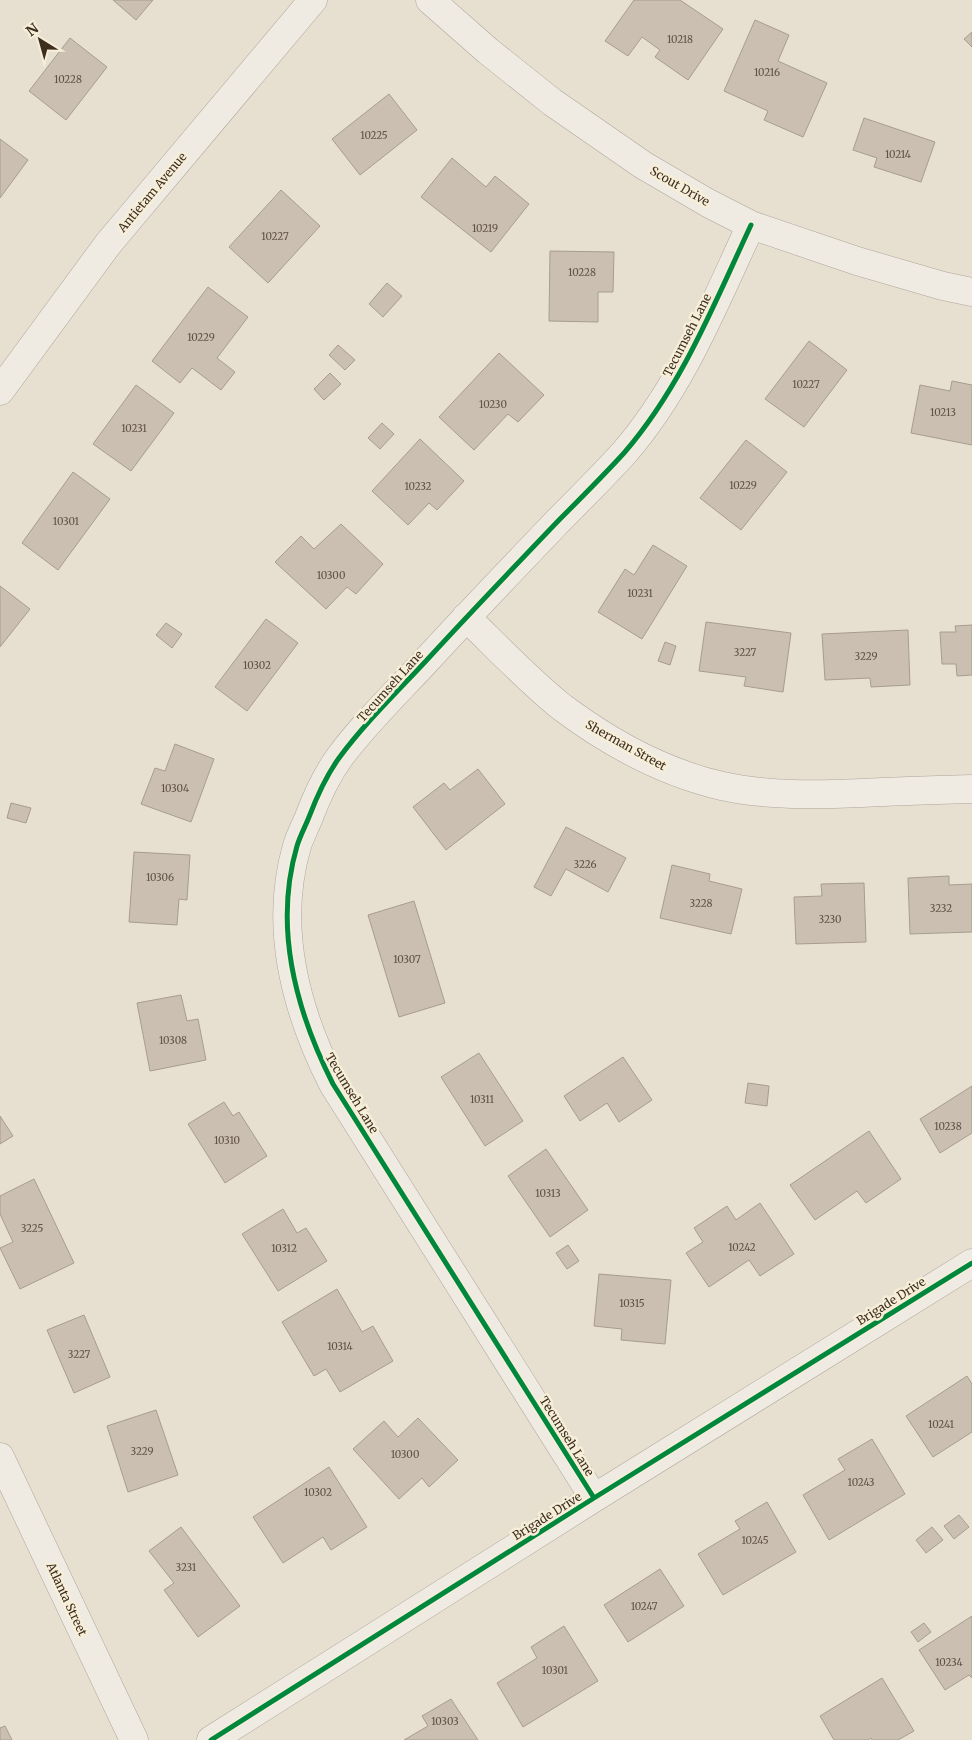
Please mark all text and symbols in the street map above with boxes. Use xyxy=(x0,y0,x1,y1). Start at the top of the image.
north arrow xyxy=(15,15,65,65)
text: N xyxy=(22,19,42,40)
house number: 10218 xyxy=(667,33,693,46)
house number: 10216 xyxy=(754,66,780,79)
house number: 10228 xyxy=(54,73,82,86)
house number: 10225 xyxy=(360,129,388,142)
house number: 10214 xyxy=(885,148,911,161)
street label: Antietam Avenue xyxy=(114,149,190,236)
street label: Scout Drive xyxy=(648,163,712,209)
house number: 10219 xyxy=(472,222,498,235)
house number: 10227 xyxy=(261,230,289,243)
house number: 10228 xyxy=(568,266,596,279)
street label: Tecumseh Lane xyxy=(660,291,714,379)
house number: 10229 xyxy=(187,331,215,344)
house number: 10227 xyxy=(792,378,820,391)
house number: 10230 xyxy=(479,398,507,411)
house number: 10213 xyxy=(930,406,956,419)
house number: 10231 xyxy=(121,422,147,435)
house number: 10229 xyxy=(729,479,757,492)
house number: 10232 xyxy=(404,480,432,493)
house number: 10301 xyxy=(53,515,80,528)
house number: 10300 xyxy=(317,569,345,582)
house number: 10231 xyxy=(627,587,653,600)
house number: 3227 xyxy=(734,646,757,659)
street label: Tecumseh Lane xyxy=(354,647,426,725)
house number: 3229 xyxy=(855,650,877,663)
house number: 10302 xyxy=(243,659,271,672)
street label: Sherman Street xyxy=(583,717,669,774)
house number: 10304 xyxy=(161,782,189,795)
house number: 3226 xyxy=(574,858,596,871)
house number: 10306 xyxy=(146,871,174,884)
house number: 3228 xyxy=(690,897,713,910)
house number: 3232 xyxy=(930,902,952,915)
house number: 3230 xyxy=(818,913,842,926)
house number: 10307 xyxy=(393,953,421,966)
house number: 10308 xyxy=(159,1034,187,1047)
street label: Tecumseh Lane xyxy=(322,1050,382,1136)
house number: 10311 xyxy=(470,1093,495,1106)
house number: 10238 xyxy=(934,1120,962,1133)
house number: 10310 xyxy=(214,1134,240,1147)
house number: 10313 xyxy=(535,1187,561,1200)
house number: 3225 xyxy=(21,1222,43,1235)
house number: 10242 xyxy=(728,1241,756,1254)
house number: 10312 xyxy=(271,1242,297,1255)
street label: Brigade Drive xyxy=(854,1274,928,1328)
house number: 10315 xyxy=(619,1297,645,1310)
house number: 10314 xyxy=(327,1340,353,1353)
house number: 3227 xyxy=(68,1348,91,1361)
street label: Tecumseh Lane xyxy=(536,1393,598,1479)
house number: 10241 xyxy=(928,1418,954,1431)
house number: 3229 xyxy=(131,1445,153,1458)
house number: 10300 xyxy=(391,1448,419,1461)
house number: 10243 xyxy=(848,1476,875,1489)
house number: 10302 xyxy=(304,1486,332,1499)
street label: Brigade Drive xyxy=(510,1489,584,1543)
house number: 10245 xyxy=(741,1534,769,1547)
street label: Atlanta Street xyxy=(43,1559,91,1638)
house number: 3231 xyxy=(176,1561,197,1574)
house number: 10247 xyxy=(631,1600,658,1613)
house number: 10234 xyxy=(935,1656,963,1669)
house number: 10301 xyxy=(542,1664,569,1677)
house number: 10303 xyxy=(431,1715,459,1728)

